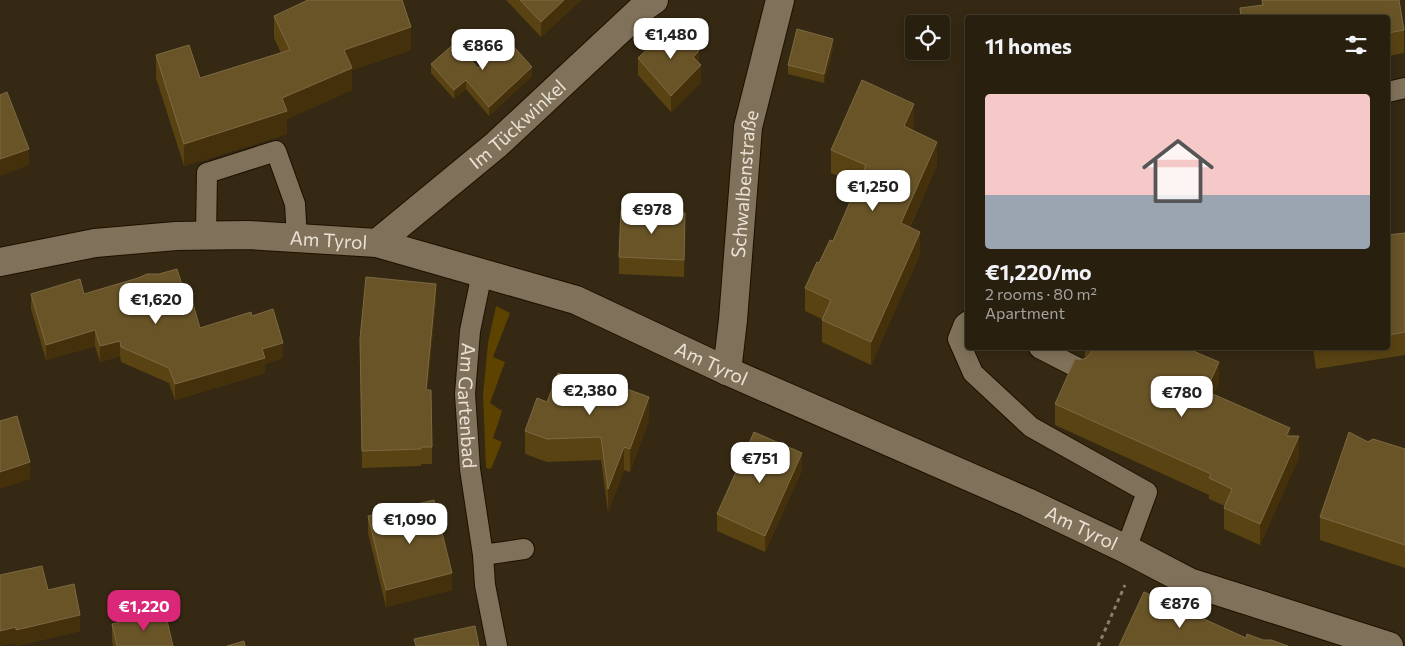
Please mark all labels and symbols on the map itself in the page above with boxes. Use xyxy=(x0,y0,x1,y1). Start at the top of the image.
pin: €1,480 xyxy=(630,18,712,60)
pin: €866 xyxy=(453,28,513,71)
street label: Im Tückwinkel xyxy=(464,74,570,173)
street label: Schwalbenstraße xyxy=(726,107,763,259)
pin: €1,250 xyxy=(832,170,914,212)
pin: €978 xyxy=(622,192,682,235)
street label: Am Tyrol xyxy=(289,226,368,253)
pin: €1,620 xyxy=(115,282,197,325)
street label: Am Tyrol xyxy=(672,336,752,390)
street label: Am Gartenbad xyxy=(454,342,482,469)
pin: €2,380 xyxy=(549,374,631,416)
pin: €780 xyxy=(1152,376,1212,418)
pin: €751 xyxy=(730,442,790,484)
street label: Am Tyrol xyxy=(1042,500,1122,554)
pin: €1,090 xyxy=(369,502,451,545)
pin: €876 xyxy=(1150,586,1210,629)
pin: €1,220 xyxy=(103,590,185,632)

